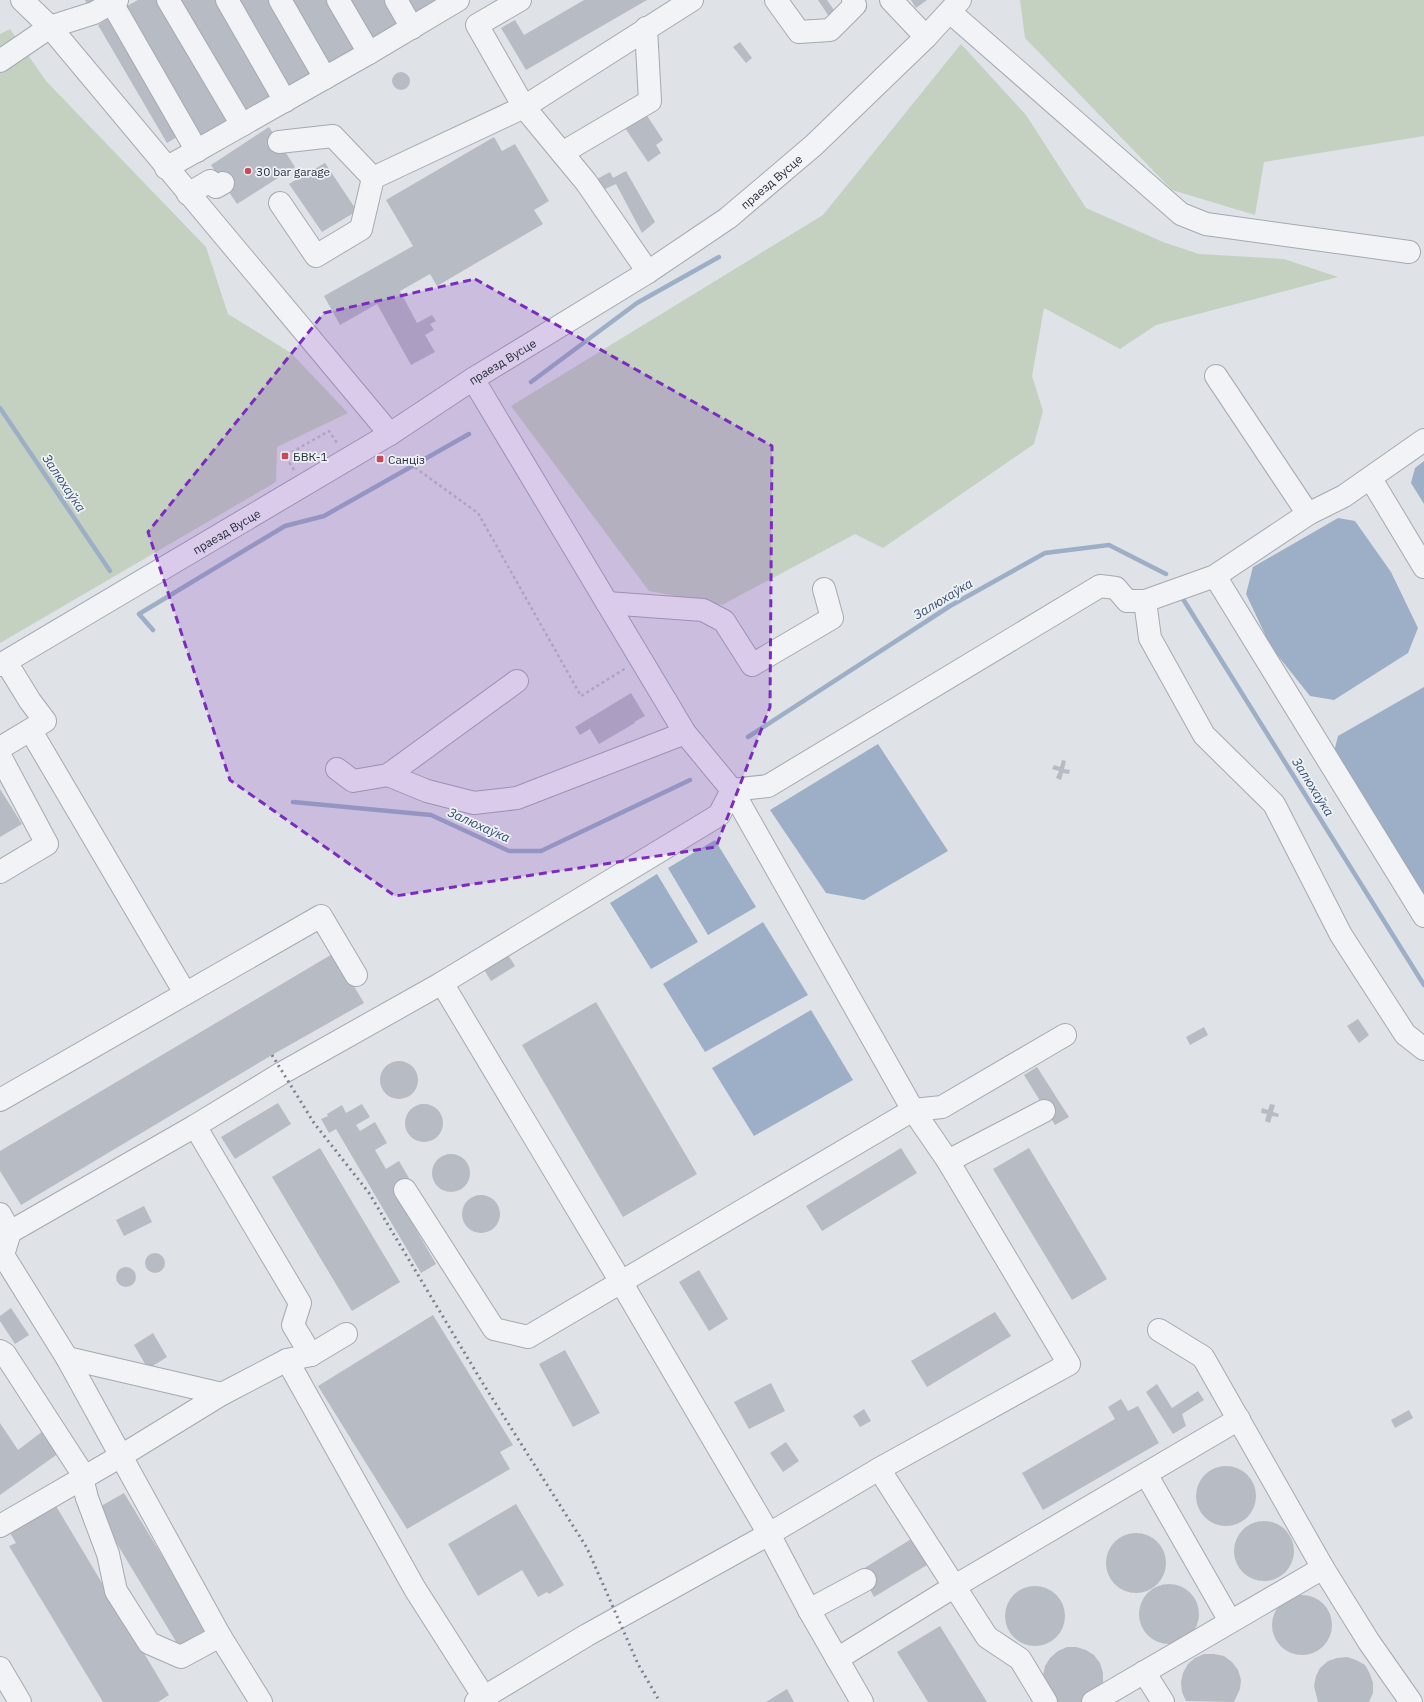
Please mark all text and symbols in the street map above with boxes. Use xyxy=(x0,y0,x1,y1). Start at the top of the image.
street label: праезд Вусце xyxy=(737,151,805,212)
place label: 30 bar garage xyxy=(256,164,331,179)
marker: 30 bar garage xyxy=(243,166,253,176)
street label: праезд Вусце xyxy=(466,335,539,387)
place label: БВК-1 xyxy=(293,449,328,464)
water label: Залюхаўка xyxy=(38,451,90,515)
marker: БВК-1 xyxy=(280,451,290,461)
place label: Санціз xyxy=(388,452,425,467)
marker: Санціз xyxy=(375,454,385,464)
street label: праезд Вусце xyxy=(190,505,263,557)
water label: Залюхаўка xyxy=(910,575,976,623)
water label: Залюхаўка xyxy=(1288,754,1338,820)
water label: Залюхаўка xyxy=(445,804,513,846)

